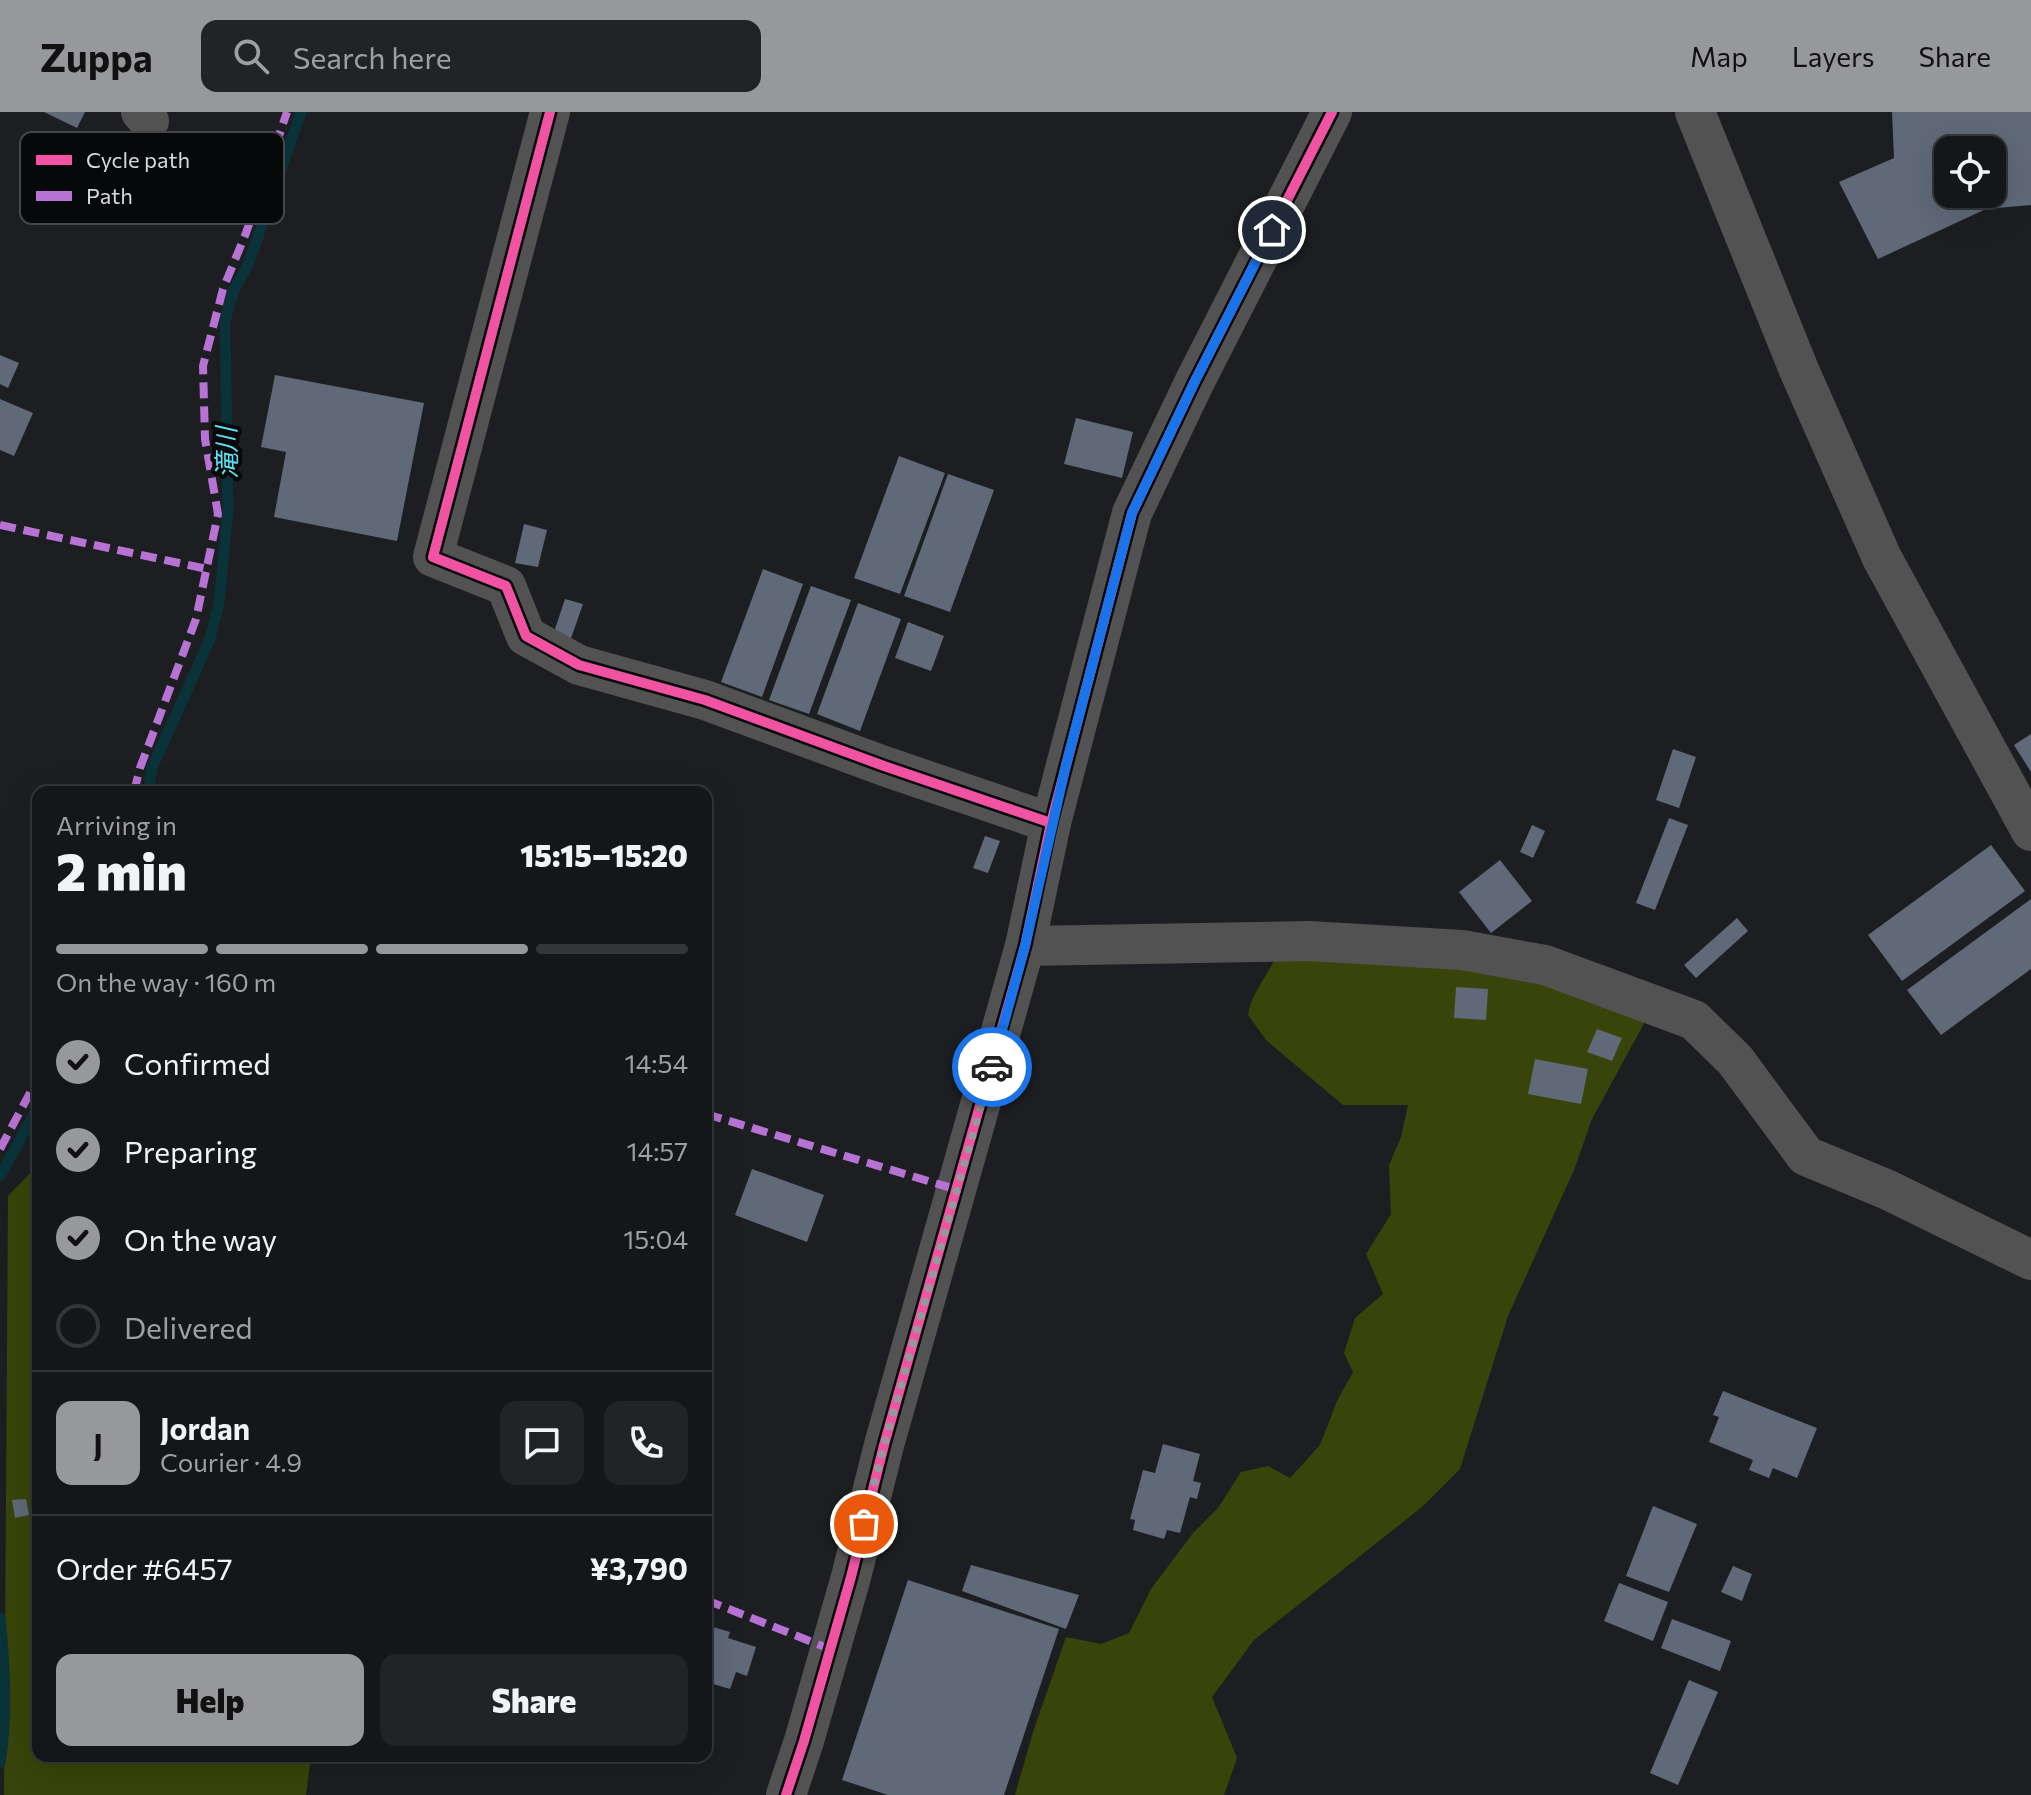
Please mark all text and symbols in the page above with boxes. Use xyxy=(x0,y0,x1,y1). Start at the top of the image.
search box xyxy=(201,20,761,92)
text: Zuppa xyxy=(40,33,153,80)
icon: search xyxy=(229,34,273,78)
text: Search here xyxy=(293,38,451,75)
text: Map xyxy=(1690,39,1748,73)
text: Layers xyxy=(1792,39,1874,73)
text: Share xyxy=(1918,39,1991,73)
legend xyxy=(20,132,284,224)
map controls xyxy=(1934,136,2006,208)
button: locate xyxy=(1934,136,2006,208)
text: Cycle path xyxy=(86,146,190,173)
text: Path xyxy=(86,182,133,209)
pin xyxy=(1238,196,1306,264)
icon: home xyxy=(1250,208,1294,252)
water label: 滝川 xyxy=(209,424,241,479)
text: Arriving in xyxy=(56,809,177,840)
text: 15:15–15:20 xyxy=(520,836,688,873)
text: 2 min xyxy=(56,838,187,902)
text: On the way · 160 m xyxy=(56,966,276,997)
courier xyxy=(952,1027,1032,1107)
icon: check xyxy=(56,1040,100,1084)
text: Confirmed xyxy=(124,1044,271,1081)
icon: car xyxy=(970,1045,1014,1089)
text: 14:54 xyxy=(625,1047,688,1078)
icon: check xyxy=(56,1128,100,1172)
text: Preparing xyxy=(124,1132,257,1169)
text: 14:57 xyxy=(626,1135,688,1166)
icon: check xyxy=(56,1216,100,1260)
text: On the way xyxy=(124,1220,277,1257)
text: 15:04 xyxy=(623,1223,688,1254)
text: Delivered xyxy=(124,1308,253,1345)
button: chat xyxy=(500,1401,584,1485)
button: phone xyxy=(604,1401,688,1485)
text: Jordan xyxy=(160,1409,250,1446)
text: J xyxy=(93,1425,103,1462)
text: Courier · 4.9 xyxy=(160,1446,302,1477)
pin xyxy=(830,1490,898,1558)
icon: bag xyxy=(842,1502,886,1546)
text: Order #6457 xyxy=(56,1549,233,1586)
text: ¥3,790 xyxy=(590,1549,688,1586)
button: Help xyxy=(56,1654,364,1746)
button: Share xyxy=(380,1654,688,1746)

